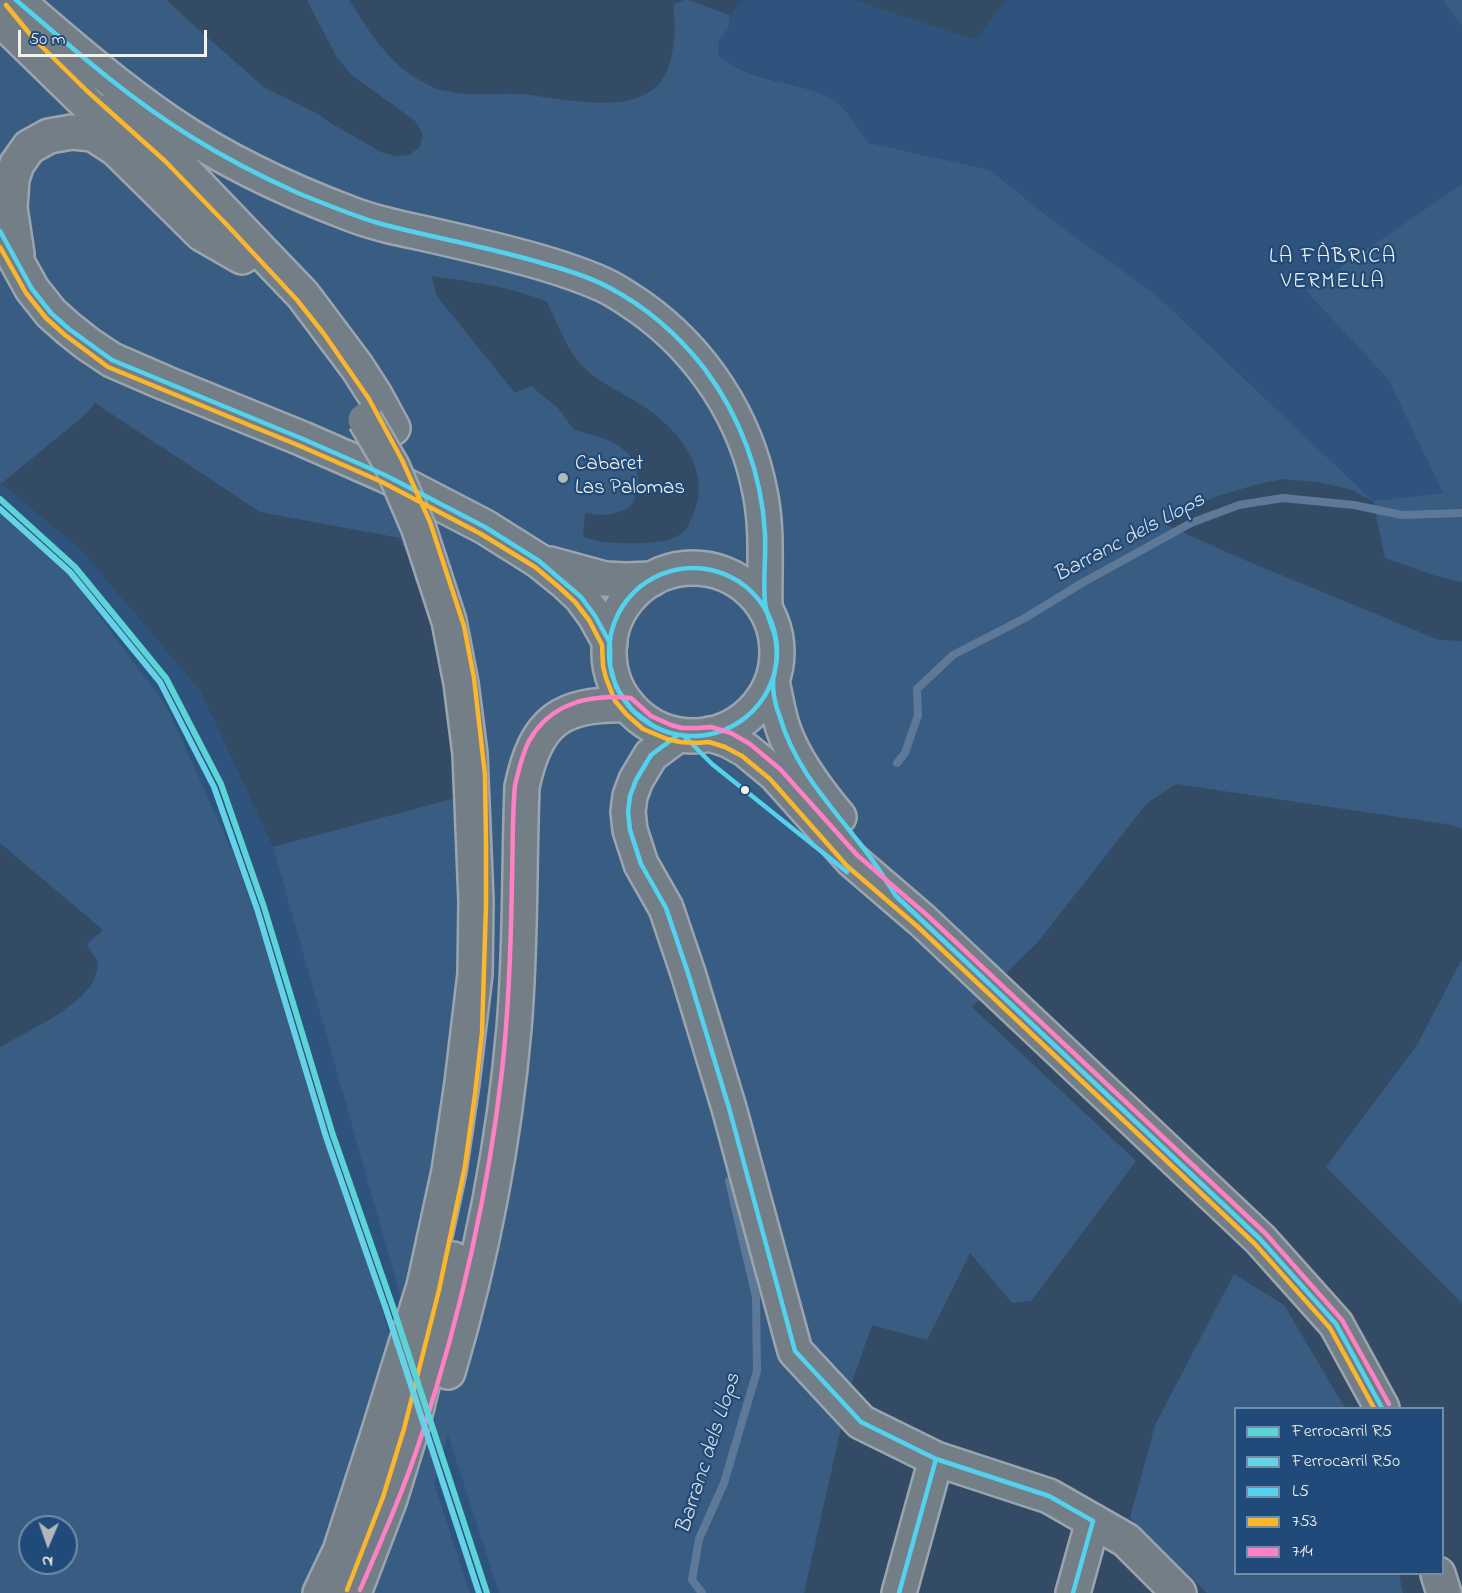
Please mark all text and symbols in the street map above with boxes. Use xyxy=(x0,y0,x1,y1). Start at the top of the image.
scale bar xyxy=(21,18,210,56)
text: 50 m xyxy=(29,27,66,53)
district label: LA FÀBRICA VERMELLA xyxy=(1269,245,1397,296)
place label: Cabaret Las Palomas xyxy=(575,453,685,503)
marker: Cabaret Las Palomas xyxy=(556,471,570,485)
water label: Barranc dels Llops xyxy=(1050,488,1210,590)
unlabelled marker xyxy=(739,784,751,796)
water label: Barranc dels Llops xyxy=(672,1370,748,1538)
legend xyxy=(1234,1407,1444,1575)
text: Ferrocarril R5 xyxy=(1292,1419,1392,1445)
text: Ferrocarril R50 xyxy=(1292,1449,1400,1475)
text: L5 xyxy=(1292,1479,1309,1505)
text: 753 xyxy=(1292,1509,1317,1535)
north arrow xyxy=(18,1515,78,1575)
text: 714 xyxy=(1292,1539,1313,1565)
text: N xyxy=(42,1549,53,1573)

